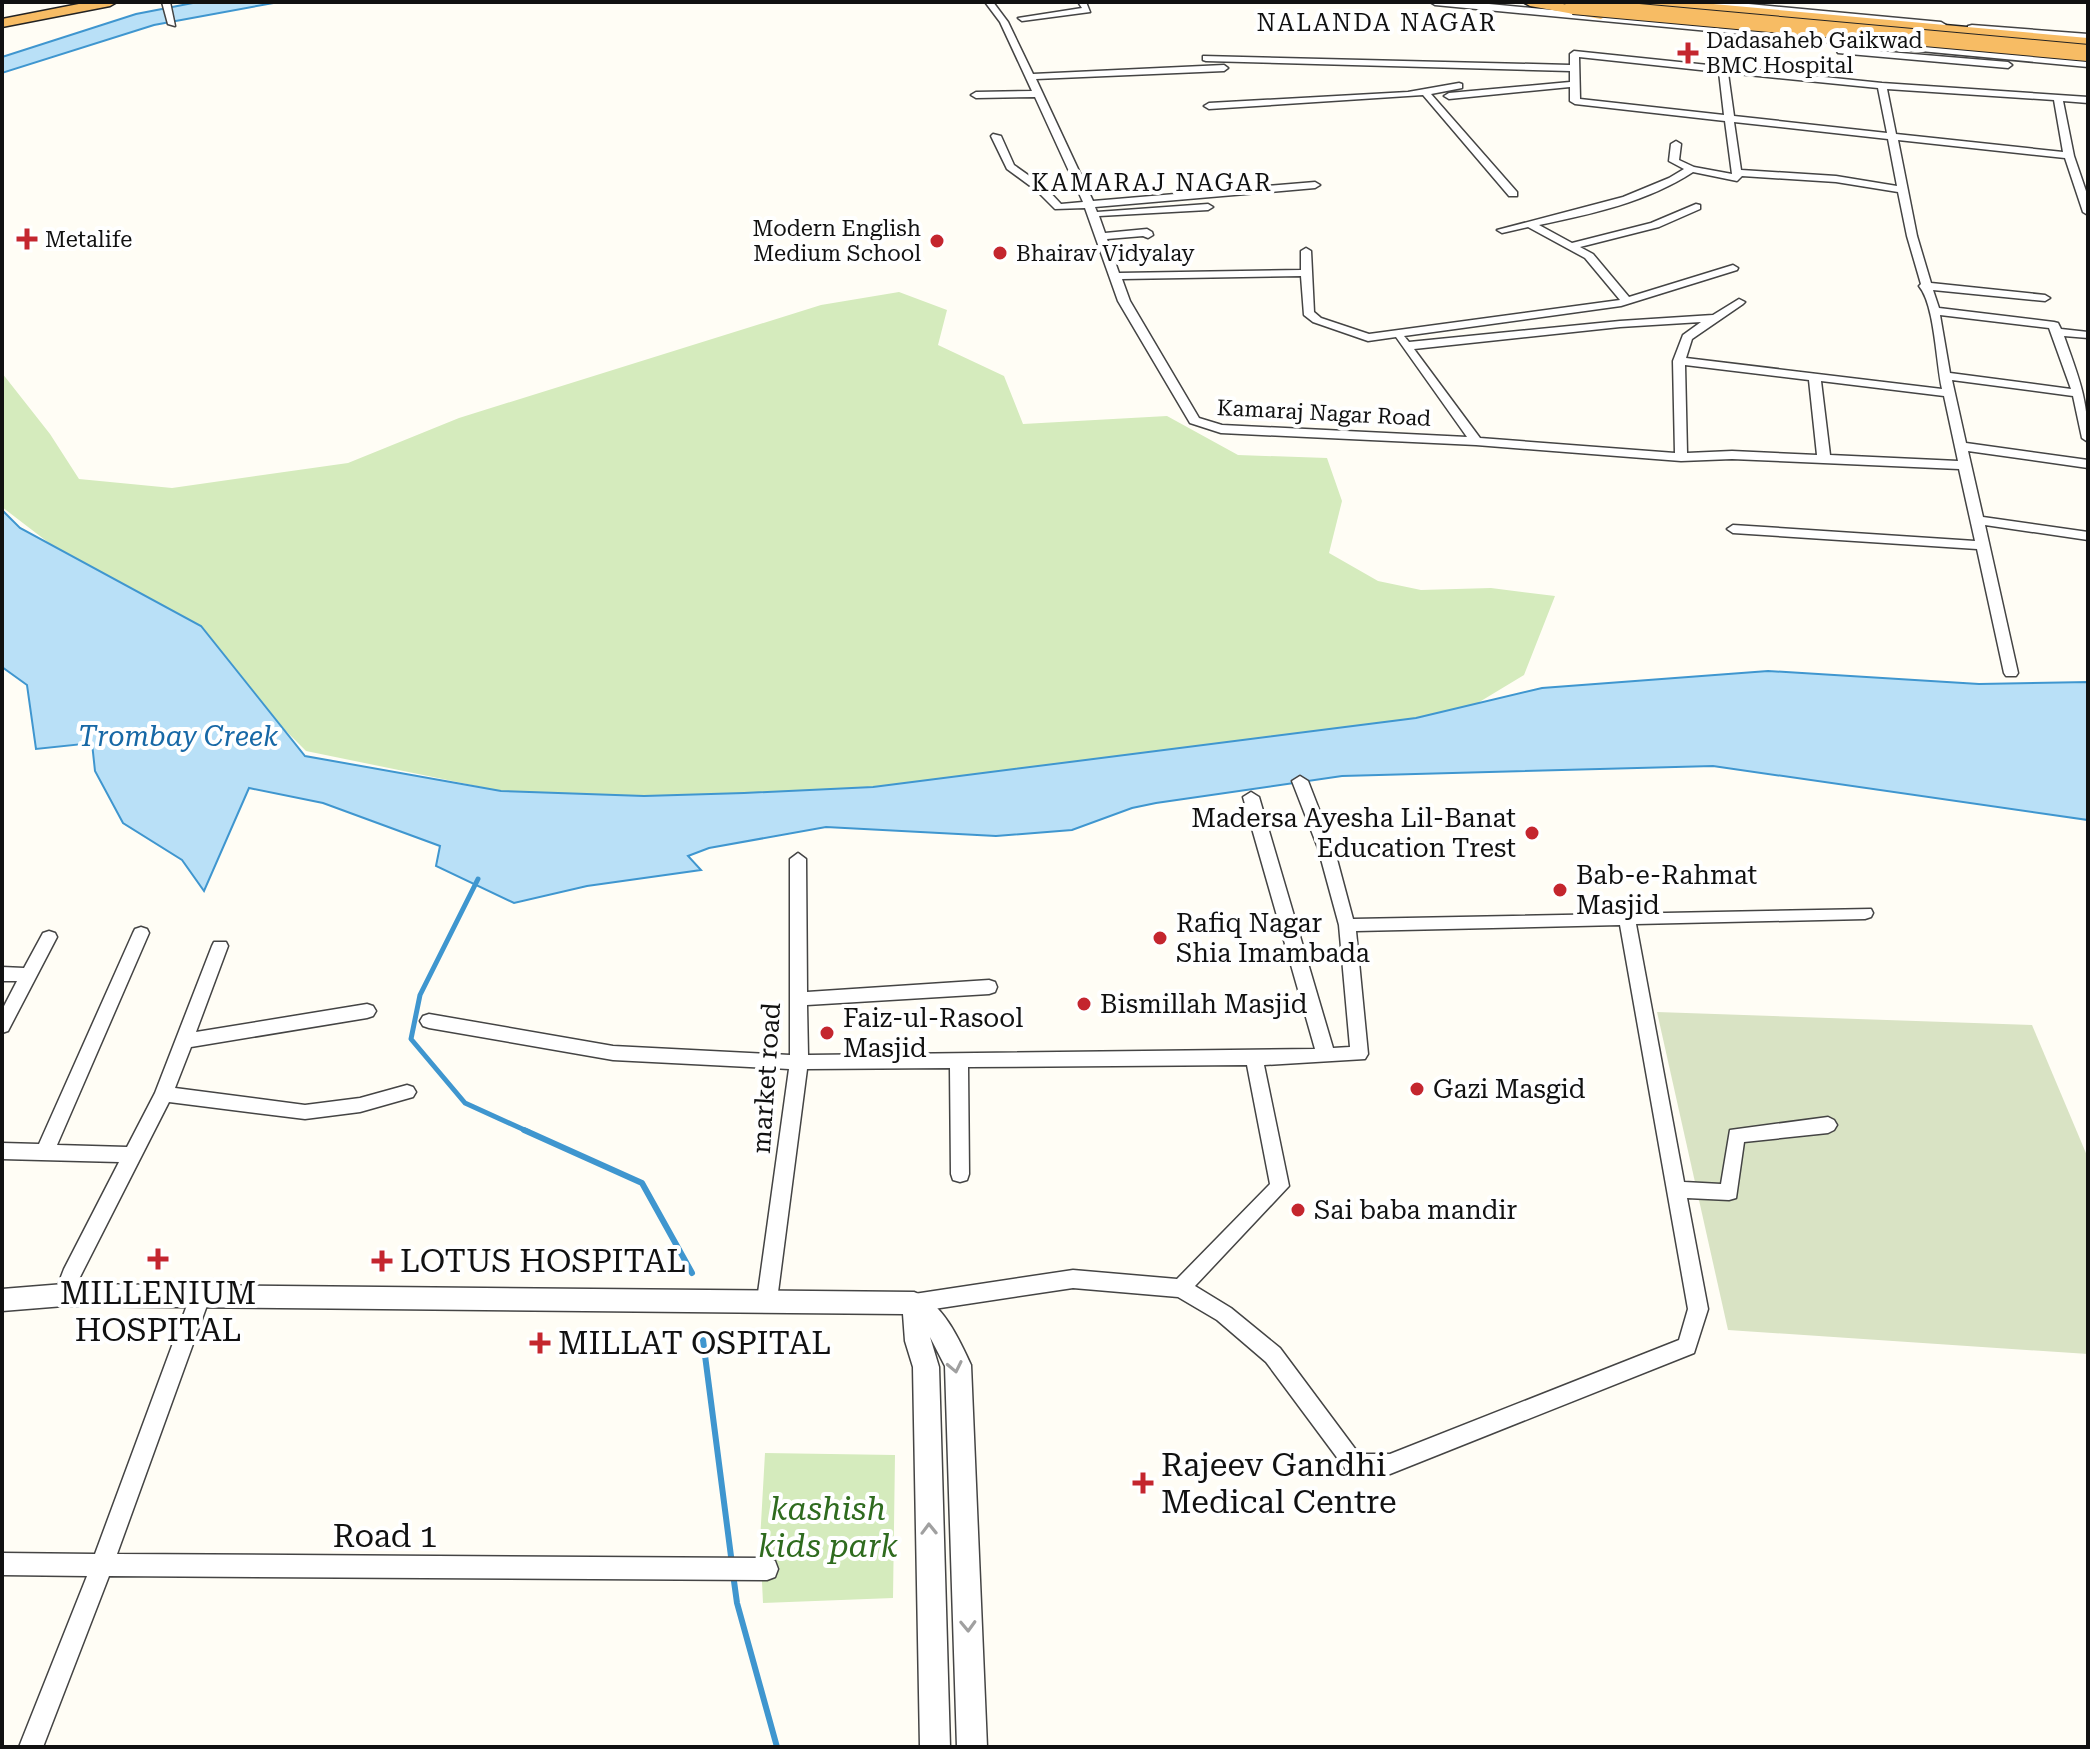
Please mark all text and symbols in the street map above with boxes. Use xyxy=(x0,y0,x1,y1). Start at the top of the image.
district label: NALANDA NAGAR xyxy=(1256,9,1498,37)
place label: Dadasaheb Gaikwad BMC Hospital xyxy=(1706,28,1923,78)
marker: Dadasaheb Gaikwad BMC Hospital xyxy=(1677,42,1699,64)
district label: KAMARAJ NAGAR xyxy=(1031,169,1273,197)
place label: Modern English Medium School xyxy=(752,216,921,266)
place label: Metalife xyxy=(45,227,132,252)
marker: Metalife xyxy=(16,228,38,250)
marker: Modern English Medium School xyxy=(928,232,946,250)
place label: Bhairav Vidyalay xyxy=(1016,241,1195,266)
marker: Bhairav Vidyalay xyxy=(991,244,1009,262)
street label: Kamaraj Nagar Road xyxy=(1216,395,1432,431)
water label: Trombay Creek xyxy=(78,720,279,753)
place label: Madersa Ayesha Lil-Banat Education Trest xyxy=(1191,803,1516,863)
marker: Madersa Ayesha Lil-Banat Education Trest xyxy=(1523,824,1541,842)
place label: Bab-e-Rahmat Masjid xyxy=(1576,860,1758,920)
marker: Bab-e-Rahmat Masjid xyxy=(1551,881,1569,899)
place label: Rafiq Nagar Shia Imambada xyxy=(1176,908,1370,968)
marker: Rafiq Nagar Shia Imambada xyxy=(1151,929,1169,947)
place label: Bismillah Masjid xyxy=(1100,989,1308,1019)
marker: Bismillah Masjid xyxy=(1075,995,1093,1013)
street label: market road xyxy=(746,1001,786,1155)
place label: Faiz-ul-Rasool Masjid xyxy=(843,1003,1023,1063)
marker: Faiz-ul-Rasool Masjid xyxy=(818,1024,836,1042)
place label: Gazi Masgid xyxy=(1433,1074,1586,1104)
marker: Gazi Masgid xyxy=(1408,1080,1426,1098)
place label: Sai baba mandir xyxy=(1314,1195,1518,1225)
marker: Sai baba mandir xyxy=(1289,1201,1307,1219)
place label: LOTUS HOSPITAL xyxy=(400,1242,686,1280)
marker: MILLENIUM HOSPITAL xyxy=(147,1248,169,1270)
marker: LOTUS HOSPITAL xyxy=(371,1250,393,1272)
place label: MILLENIUM HOSPITAL xyxy=(60,1274,256,1349)
place label: MILLAT OSPITAL xyxy=(558,1324,831,1362)
marker: MILLAT OSPITAL xyxy=(529,1332,551,1354)
one-way arrow xyxy=(946,1360,963,1374)
place label: Rajeev Gandhi Medical Centre xyxy=(1161,1446,1397,1521)
marker: Rajeev Gandhi Medical Centre xyxy=(1132,1472,1154,1494)
park label: kashish kids park xyxy=(758,1490,899,1565)
street label: Road 1 xyxy=(333,1517,437,1555)
one-way arrow xyxy=(921,1522,938,1535)
one-way arrow xyxy=(959,1620,976,1633)

